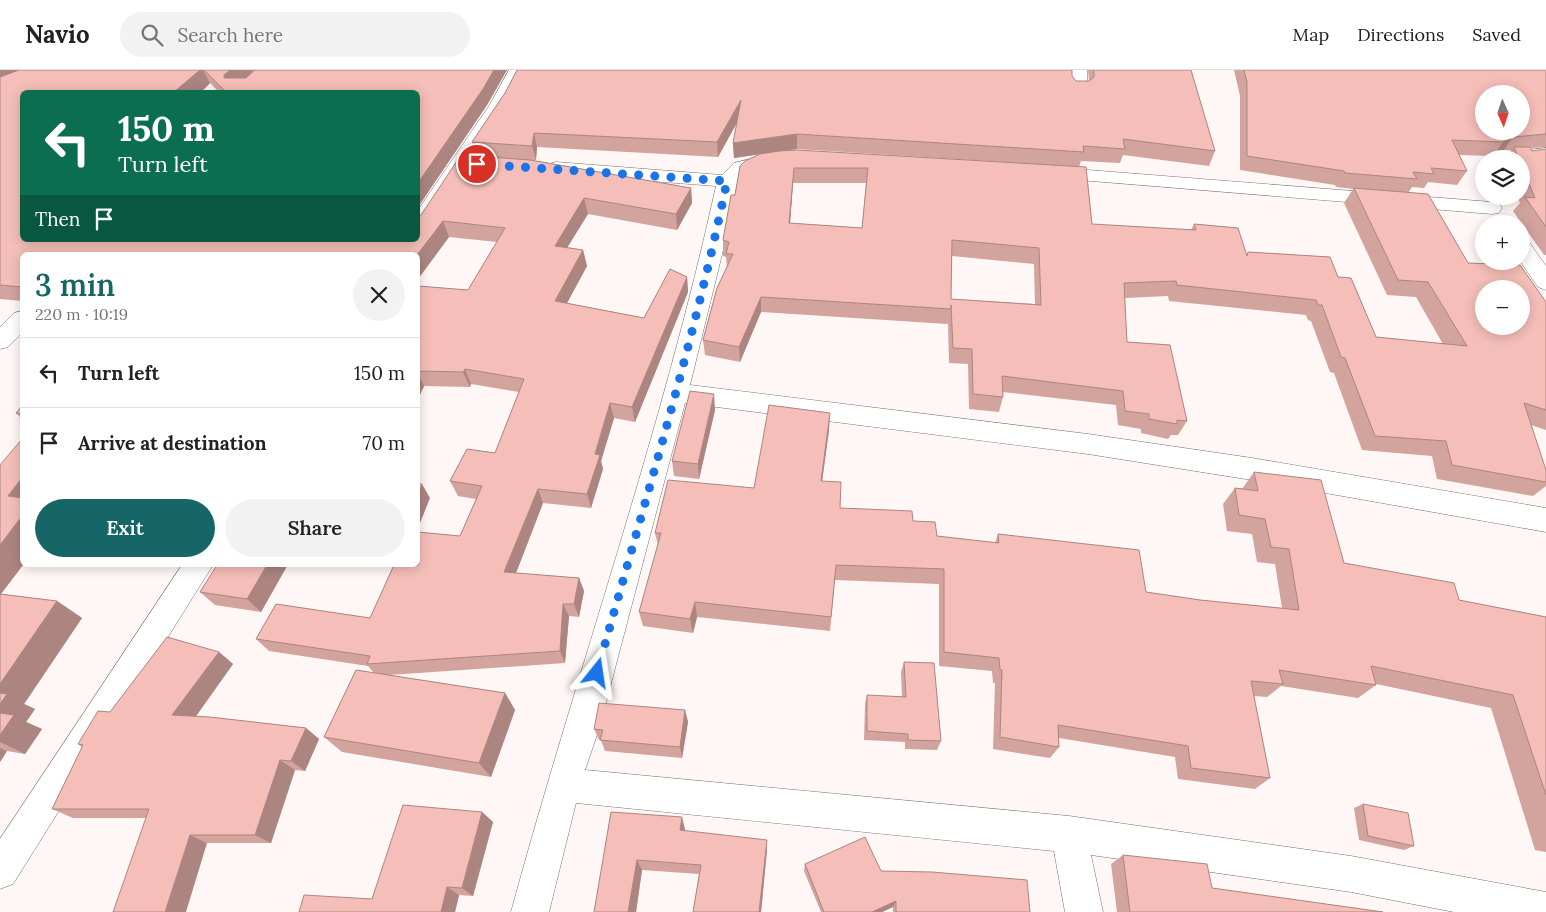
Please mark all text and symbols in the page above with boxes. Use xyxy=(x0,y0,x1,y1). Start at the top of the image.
search box xyxy=(120,12,470,57)
text: Navio xyxy=(25,19,90,50)
icon: search xyxy=(138,21,166,49)
text: Search here xyxy=(178,23,283,47)
text: Map xyxy=(1293,23,1329,46)
text: Directions xyxy=(1357,23,1444,46)
text: Saved xyxy=(1472,23,1521,46)
north arrow xyxy=(1475,85,1530,140)
map controls xyxy=(1475,85,1530,335)
text: 150 m xyxy=(118,106,215,151)
icon: left xyxy=(35,110,100,175)
pin xyxy=(456,143,498,185)
text: Turn left xyxy=(118,150,208,178)
icon: arrive xyxy=(463,150,491,178)
button: layers xyxy=(1475,150,1530,205)
icon: arrive xyxy=(90,205,118,233)
text: Then xyxy=(35,207,80,231)
button: + xyxy=(1475,215,1530,270)
text: 3 min xyxy=(35,266,115,304)
button: close xyxy=(353,269,405,321)
button: − xyxy=(1475,280,1530,335)
text: 220 m · 10:19 xyxy=(35,304,128,324)
icon: left xyxy=(35,359,63,387)
text: Turn left xyxy=(78,361,159,385)
text: 150 m xyxy=(354,361,405,385)
icon: arrive xyxy=(35,429,63,457)
text: Arrive at destination xyxy=(78,431,267,455)
text: 70 m xyxy=(362,431,405,455)
button: Exit xyxy=(35,499,215,557)
button: Share xyxy=(225,499,405,557)
position arrow xyxy=(570,646,622,698)

